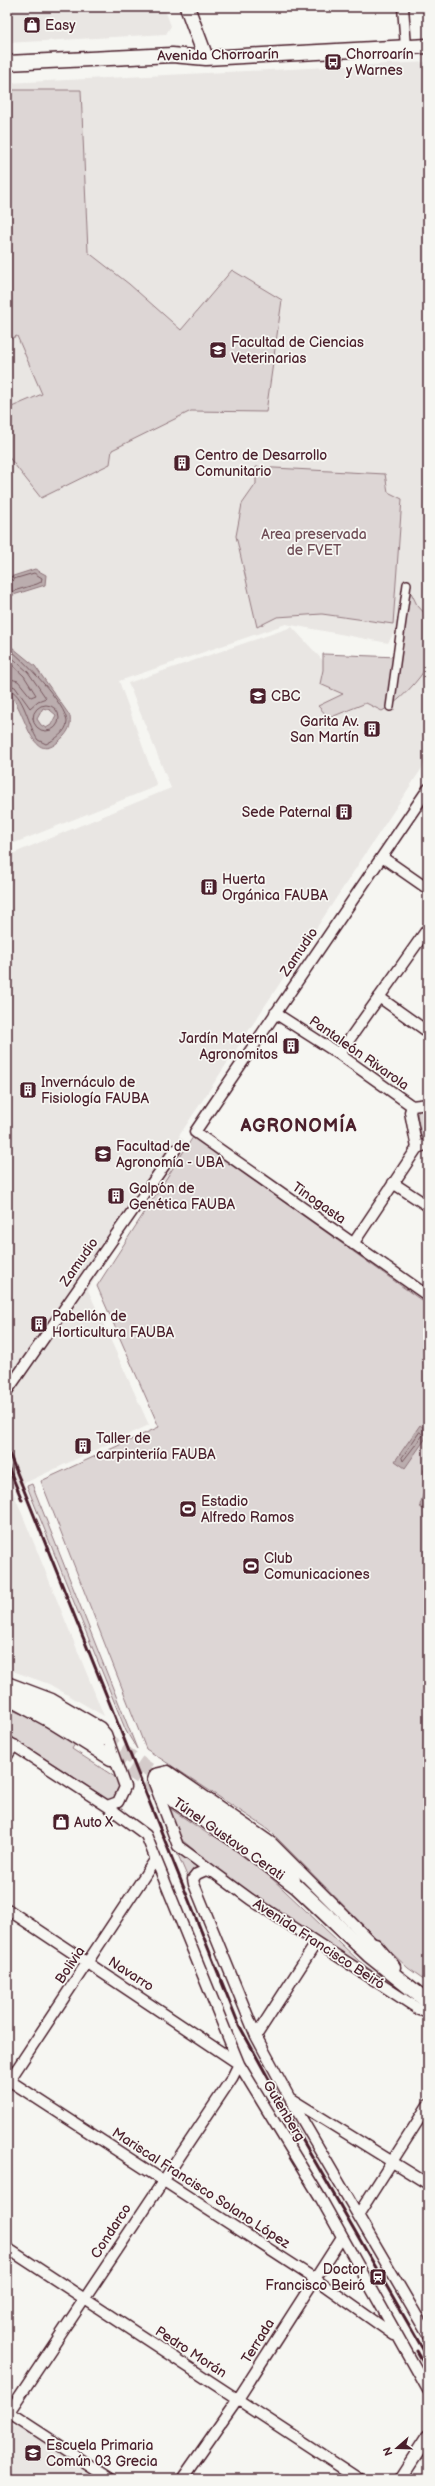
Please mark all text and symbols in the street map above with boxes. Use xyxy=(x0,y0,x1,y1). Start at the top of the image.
shop icon: Easy xyxy=(22,15,42,35)
place label: Easy xyxy=(45,17,76,34)
street label: Avenida Chorroarín xyxy=(157,45,279,65)
place label: Chorroarín y Warnes xyxy=(345,46,414,79)
bus stop icon: Chorroarín y Warnes xyxy=(323,52,343,72)
place label: Facultad de Ciencias Veterinarias xyxy=(231,334,364,367)
school or university icon: Facultad de Ciencias Veterinarias xyxy=(208,340,228,360)
place label: Centro de Desarrollo Comunitario xyxy=(195,447,327,480)
building icon: Centro de Desarrollo Comunitario xyxy=(172,453,192,473)
park label: Area preservada de FVET xyxy=(261,526,367,559)
school or university icon: CBC xyxy=(248,686,268,706)
place label: CBC xyxy=(271,688,301,705)
place label: Garita Av. San Martín xyxy=(290,713,359,746)
building icon: Garita Av. San Martín xyxy=(362,719,382,739)
building icon: Sede Paternal xyxy=(334,802,354,822)
place label: Sede Paternal xyxy=(242,804,331,821)
place label: Huerta Orgánica FAUBA xyxy=(222,871,329,904)
building icon: Huerta Orgánica FAUBA xyxy=(199,877,219,897)
street label: Zamudio xyxy=(276,924,321,980)
street label: Pantaleón Rivarola xyxy=(306,1012,412,1094)
place label: Jardín Maternal Agronomitos xyxy=(179,1030,278,1063)
building icon: Jardín Maternal Agronomitos xyxy=(281,1036,301,1056)
place label: Invernáculo de Fisiología FAUBA xyxy=(41,1074,150,1107)
building icon: Invernáculo de Fisiología FAUBA xyxy=(18,1080,38,1100)
district label: AGRONOMÍA xyxy=(240,1113,357,1137)
place label: Facultad de Agronomía - UBA xyxy=(116,1138,224,1171)
school or university icon: Facultad de Agronomía - UBA xyxy=(93,1144,113,1164)
street label: Tinogasta xyxy=(289,1178,349,1228)
place label: Galpón de Genética FAUBA xyxy=(129,1180,236,1213)
building icon: Galpón de Genética FAUBA xyxy=(106,1186,126,1206)
street label: Zamudio xyxy=(56,1235,102,1290)
place label: Pabellón de Horticultura FAUBA xyxy=(52,1308,175,1341)
building icon: Pabellón de Horticultura FAUBA xyxy=(29,1314,49,1334)
place label: Taller de carpinteriía FAUBA xyxy=(96,1430,216,1463)
building icon: Taller de carpinteriía FAUBA xyxy=(73,1436,93,1456)
place label: Estadio Alfredo Ramos xyxy=(201,1493,294,1526)
sports icon: Estadio Alfredo Ramos xyxy=(178,1499,198,1519)
place label: Club Comunicaciones xyxy=(264,1550,370,1583)
sports icon: Club Comunicaciones xyxy=(241,1556,261,1576)
street label: Túnel Gustavo Cerati xyxy=(170,1794,288,1884)
shop icon: Auto X xyxy=(51,1812,71,1832)
place label: Auto X xyxy=(74,1814,113,1831)
street label: Avenida Francisco Beiró xyxy=(250,1895,388,1993)
street label: Bolivia xyxy=(51,1943,89,1987)
street label: Navarro xyxy=(105,1953,157,1995)
street label: Gutenberg xyxy=(259,2078,309,2144)
street label: Mariscal Francisco Solano López xyxy=(109,2124,293,2252)
street label: Condarco xyxy=(87,2200,135,2262)
place label: Doctor Francisco Beiró xyxy=(265,2261,366,2294)
station icon: Doctor Francisco Beiró xyxy=(368,2267,388,2287)
street label: Terrada xyxy=(238,2316,278,2366)
street label: Pedro Morán xyxy=(152,2323,230,2381)
north arrow xyxy=(377,2428,417,2468)
place label: Escuela Primaria Común 03 Grecia xyxy=(46,2437,158,2470)
school or university icon: Escuela Primaria Común 03 Grecia xyxy=(23,2443,43,2463)
text: N xyxy=(381,2445,396,2457)

